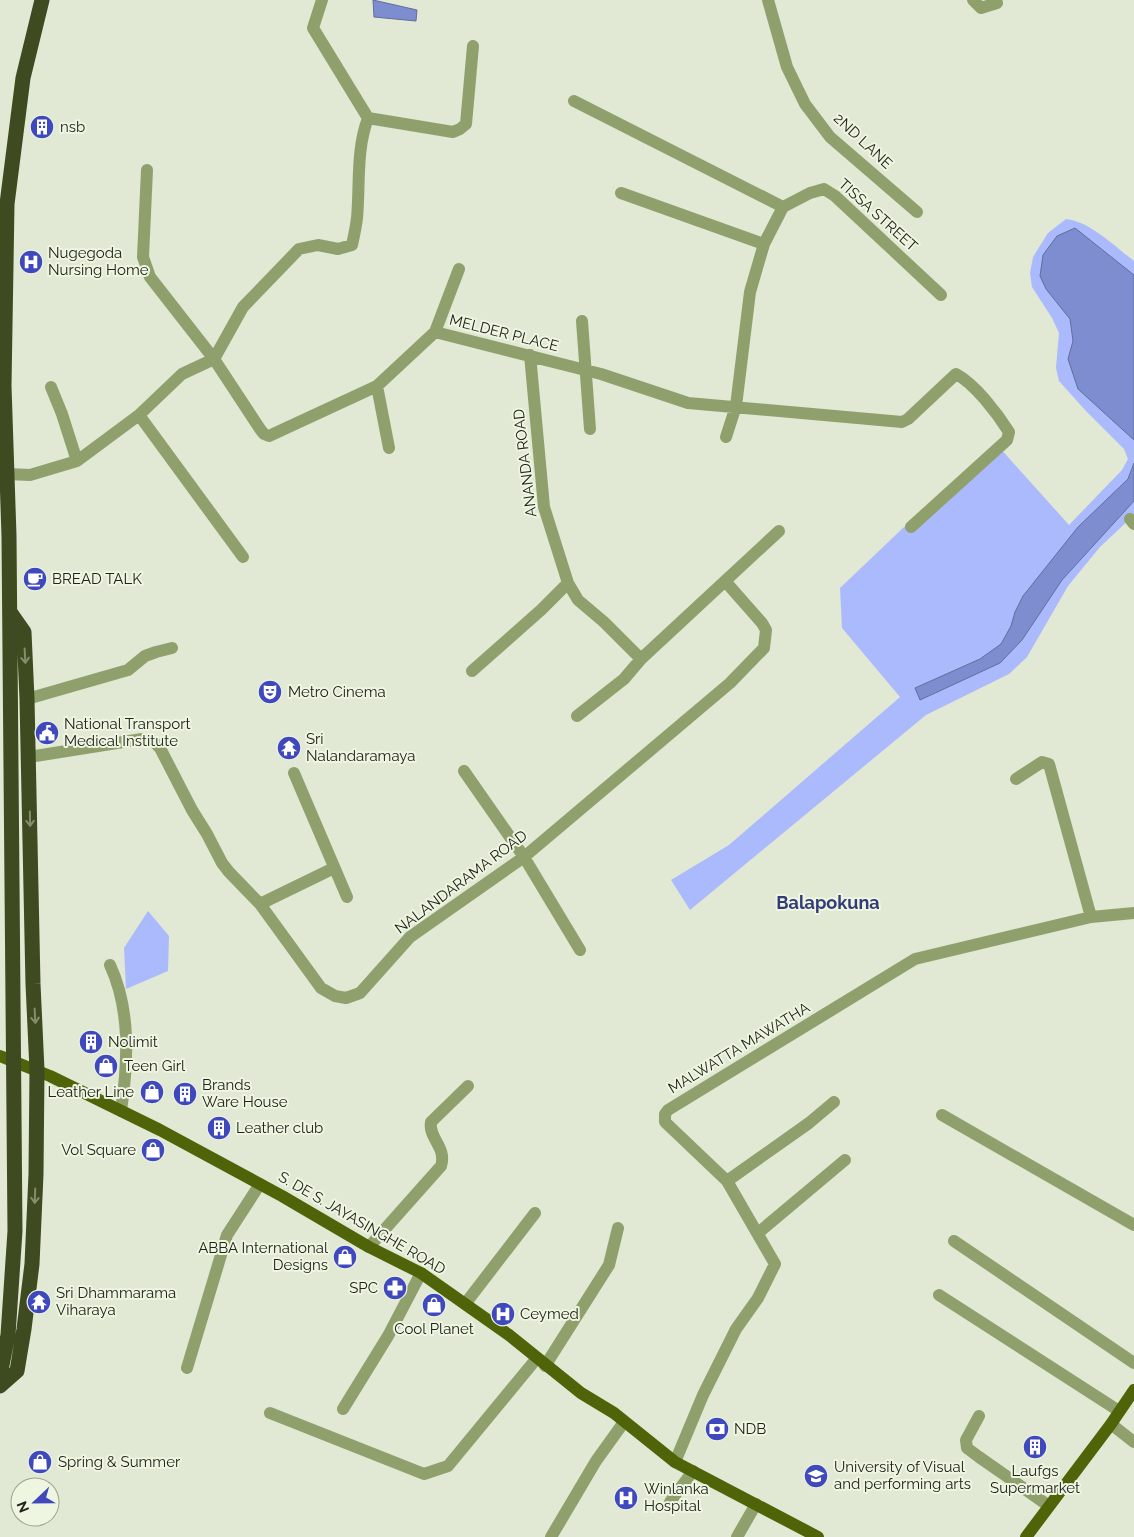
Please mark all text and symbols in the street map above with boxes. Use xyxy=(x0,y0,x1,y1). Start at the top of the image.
street label: 2ND LANE xyxy=(830,109,896,173)
building icon: nsb xyxy=(29,114,55,140)
place label: nsb xyxy=(60,118,85,136)
street label: TISSA STREET xyxy=(835,175,921,255)
place label: Nugegoda Nursing Home xyxy=(48,244,149,279)
hospital icon: Nugegoda Nursing Home xyxy=(18,249,44,275)
street label: MELDER PLACE xyxy=(448,311,560,355)
street label: ANANDA ROAD xyxy=(509,408,541,518)
cafe icon: BREAD TALK xyxy=(22,566,48,592)
place label: BREAD TALK xyxy=(52,570,142,588)
one-way arrow xyxy=(21,648,30,664)
theatre icon: Metro Cinema xyxy=(257,679,283,705)
place label: Metro Cinema xyxy=(288,683,386,701)
place label: National Transport Medical Institute xyxy=(64,715,190,750)
public building icon: National Transport Medical Institute xyxy=(34,720,60,746)
place label: Sri Nalandaramaya xyxy=(306,730,415,765)
temple icon: Sri Nalandaramaya xyxy=(276,735,302,761)
one-way arrow xyxy=(25,810,35,826)
street label: NALANDARAMA ROAD xyxy=(391,826,531,938)
district label: Balapokuna xyxy=(776,892,880,913)
street label: MALWATTA MAWATHA xyxy=(665,999,813,1097)
one-way arrow xyxy=(30,1008,40,1024)
building icon: Nolimit xyxy=(78,1029,104,1055)
place label: Nolimit xyxy=(108,1033,158,1051)
shop icon: Teen Girl xyxy=(93,1053,119,1079)
place label: Teen Girl xyxy=(124,1057,186,1075)
place label: Brands Ware House xyxy=(202,1076,288,1111)
shop icon: Leather Line xyxy=(139,1079,165,1105)
building icon: Brands Ware House xyxy=(172,1081,198,1107)
place label: Leather Line xyxy=(48,1083,134,1101)
building icon: Leather club xyxy=(206,1115,232,1141)
place label: Leather club xyxy=(236,1119,323,1137)
shop icon: Vol Square xyxy=(140,1137,166,1163)
place label: Vol Square xyxy=(61,1141,136,1159)
street label: S. DE S. JAYASINGHE ROAD xyxy=(275,1168,449,1278)
one-way arrow xyxy=(30,1188,39,1204)
place label: ABBA International Designs xyxy=(198,1239,329,1274)
shop icon: ABBA International Designs xyxy=(332,1244,358,1270)
pharmacy icon: SPC xyxy=(382,1275,408,1301)
place label: SPC xyxy=(349,1279,378,1297)
place label: Sri Dhammarama Viharaya xyxy=(56,1284,176,1319)
temple icon: Sri Dhammarama Viharaya xyxy=(26,1289,52,1315)
shop icon: Cool Planet xyxy=(421,1292,447,1318)
hospital icon: Ceymed xyxy=(490,1301,516,1327)
place label: Ceymed xyxy=(520,1305,579,1323)
place label: Cool Planet xyxy=(394,1320,474,1338)
bank icon: NDB xyxy=(704,1416,730,1442)
place label: NDB xyxy=(734,1420,766,1438)
building icon: Laufgs Supermarket xyxy=(1022,1434,1048,1460)
shop icon: Spring & Summer xyxy=(27,1449,53,1475)
place label: Spring & Summer xyxy=(58,1453,181,1471)
place label: University of Visual and performing arts xyxy=(834,1458,971,1493)
place label: Laufgs Supermarket xyxy=(990,1462,1080,1497)
school or university icon: University of Visual and performing arts xyxy=(803,1463,829,1489)
north arrow xyxy=(10,1477,60,1527)
place label: Winlanka Hospital xyxy=(644,1480,709,1515)
hospital icon: Winlanka Hospital xyxy=(613,1485,639,1511)
text: N xyxy=(14,1499,32,1515)

